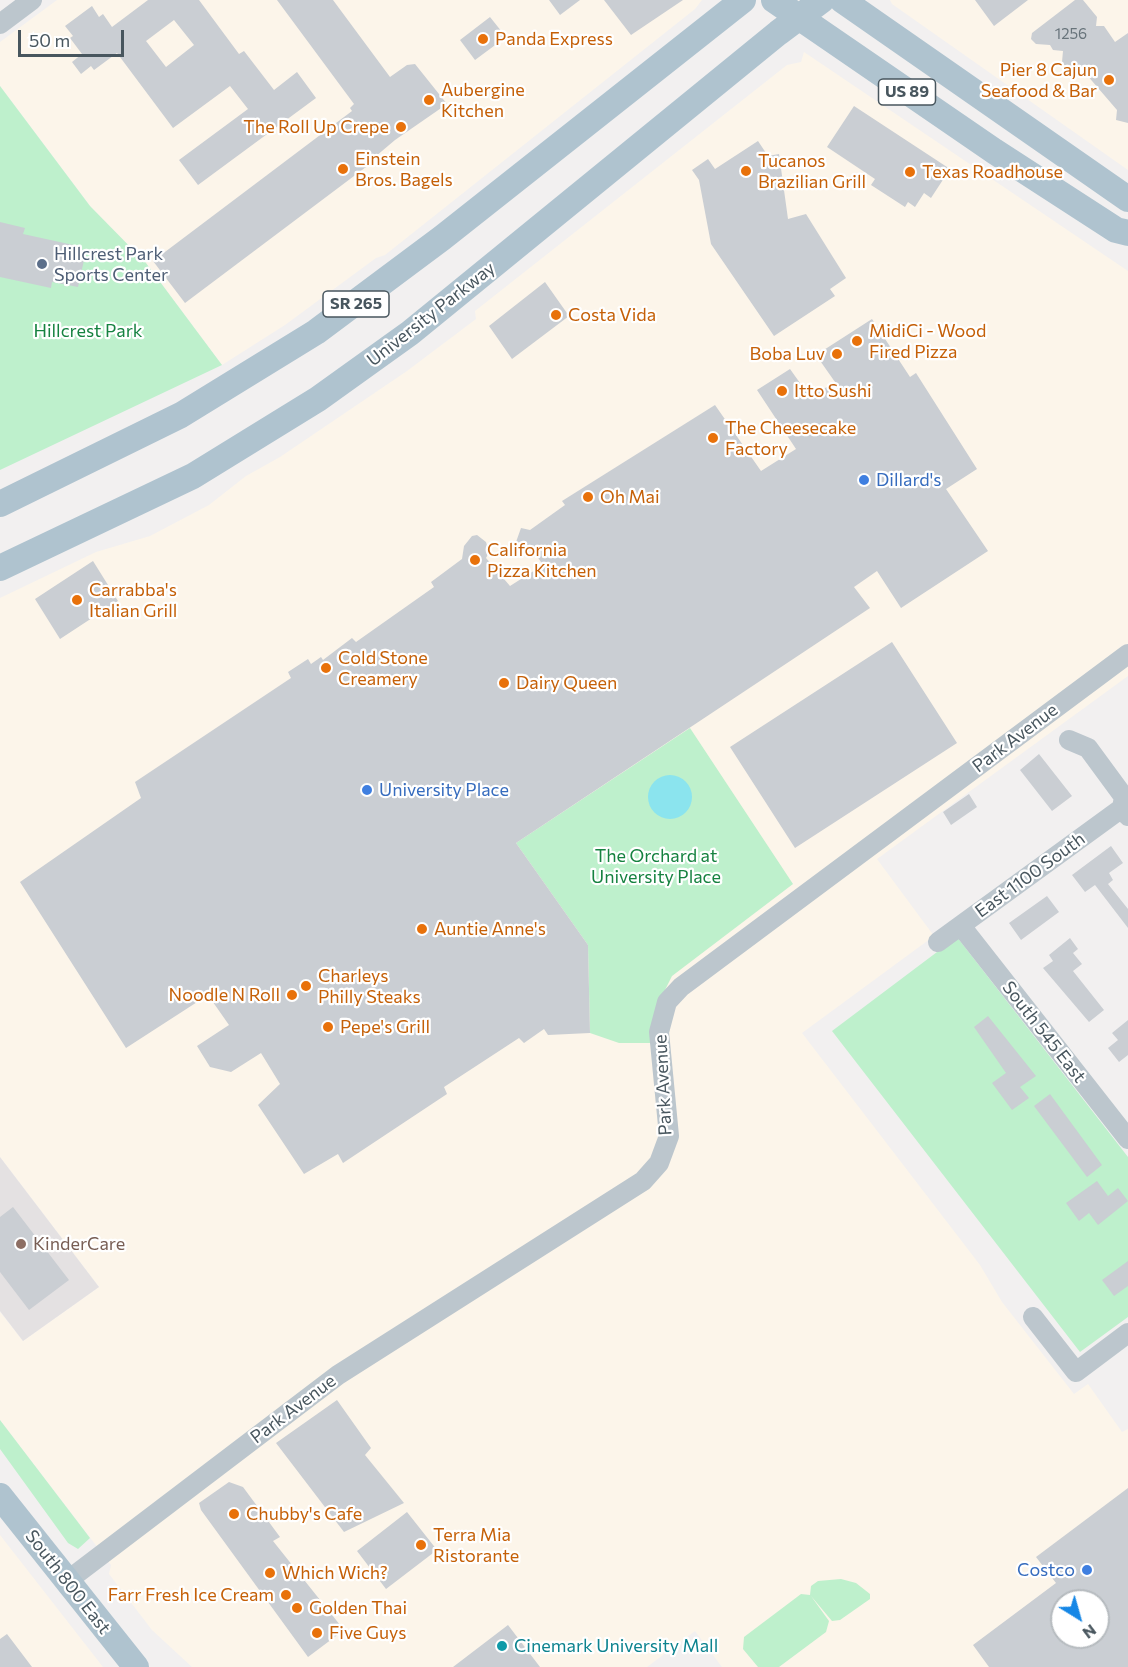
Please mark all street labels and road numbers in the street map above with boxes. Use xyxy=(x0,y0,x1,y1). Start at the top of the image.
road number: US 89 xyxy=(878,79,936,105)
street label: University Parkway xyxy=(363,257,499,371)
road number: SR 265 xyxy=(323,291,389,317)
street label: Park Avenue xyxy=(968,699,1062,777)
street label: East 1100 South xyxy=(971,828,1089,922)
street label: South 545 East xyxy=(998,977,1090,1087)
street label: Park Avenue xyxy=(650,1034,676,1136)
street label: Park Avenue xyxy=(246,1370,340,1448)
street label: South 800 East xyxy=(21,1526,115,1638)

